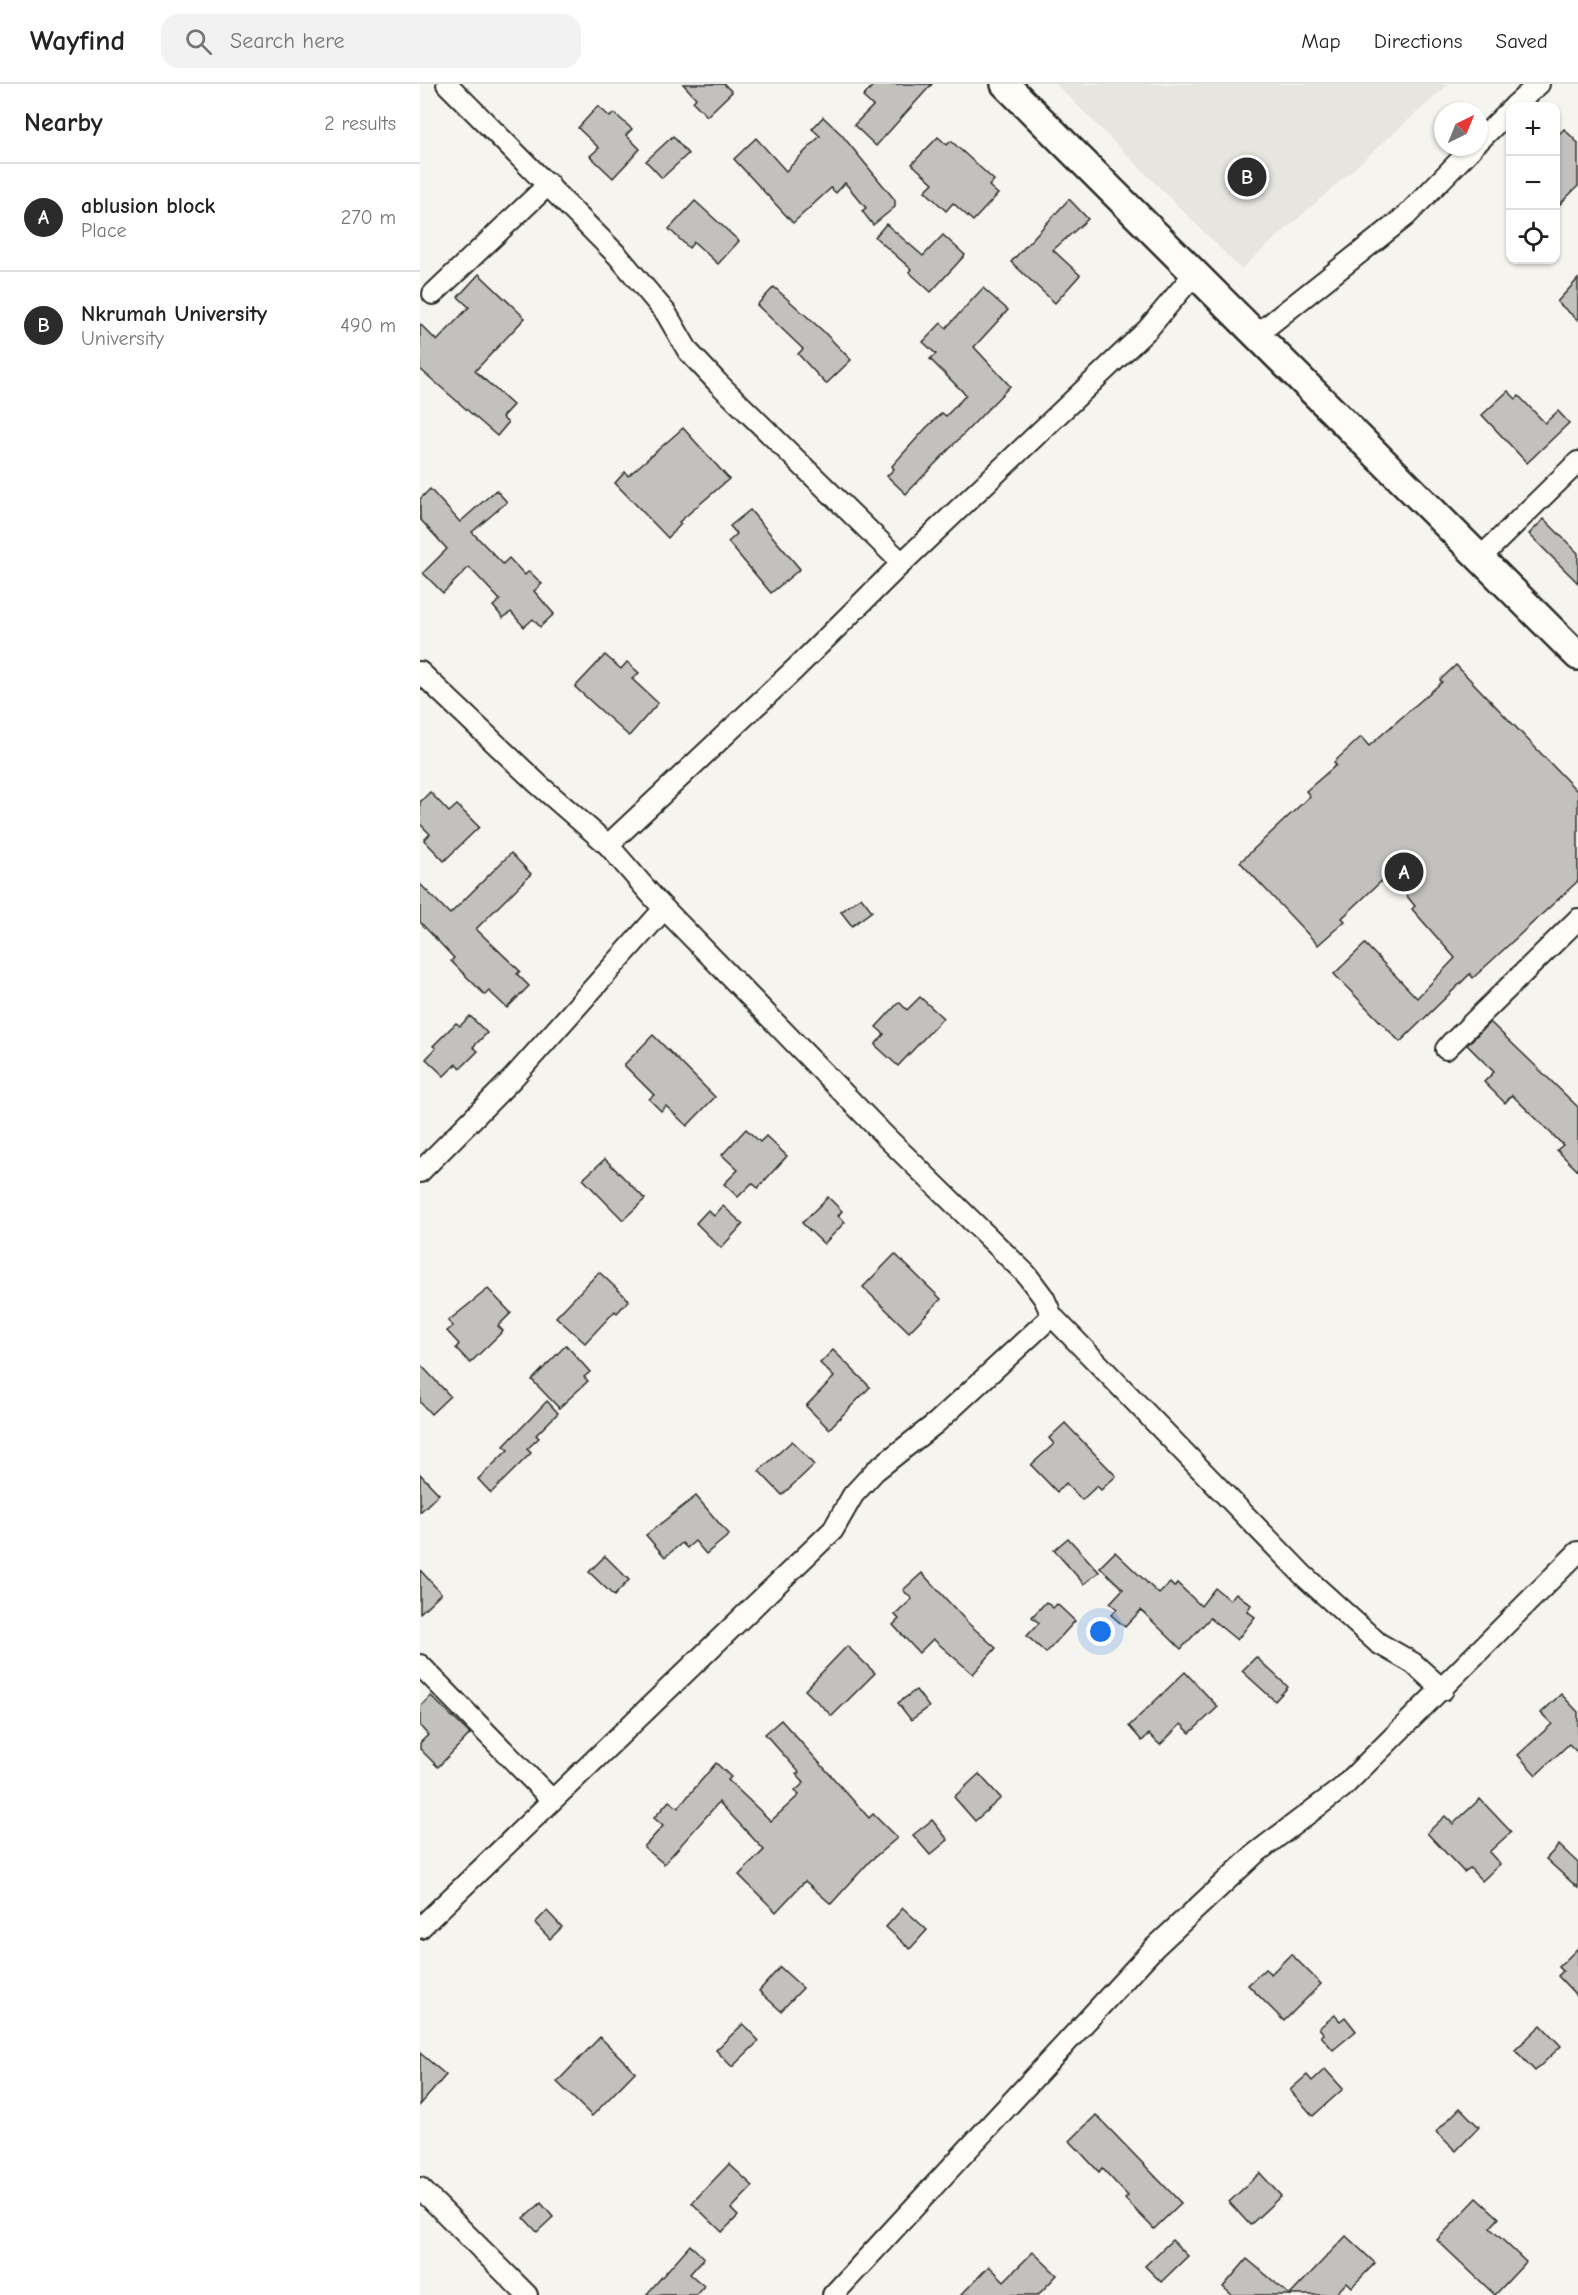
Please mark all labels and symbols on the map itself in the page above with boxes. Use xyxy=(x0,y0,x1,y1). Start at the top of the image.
north arrow xyxy=(1434,102,1488,156)
pin: B xyxy=(1228,154,1266,200)
pin: A xyxy=(1384,850,1424,894)
your location xyxy=(1086,1617,1115,1646)

